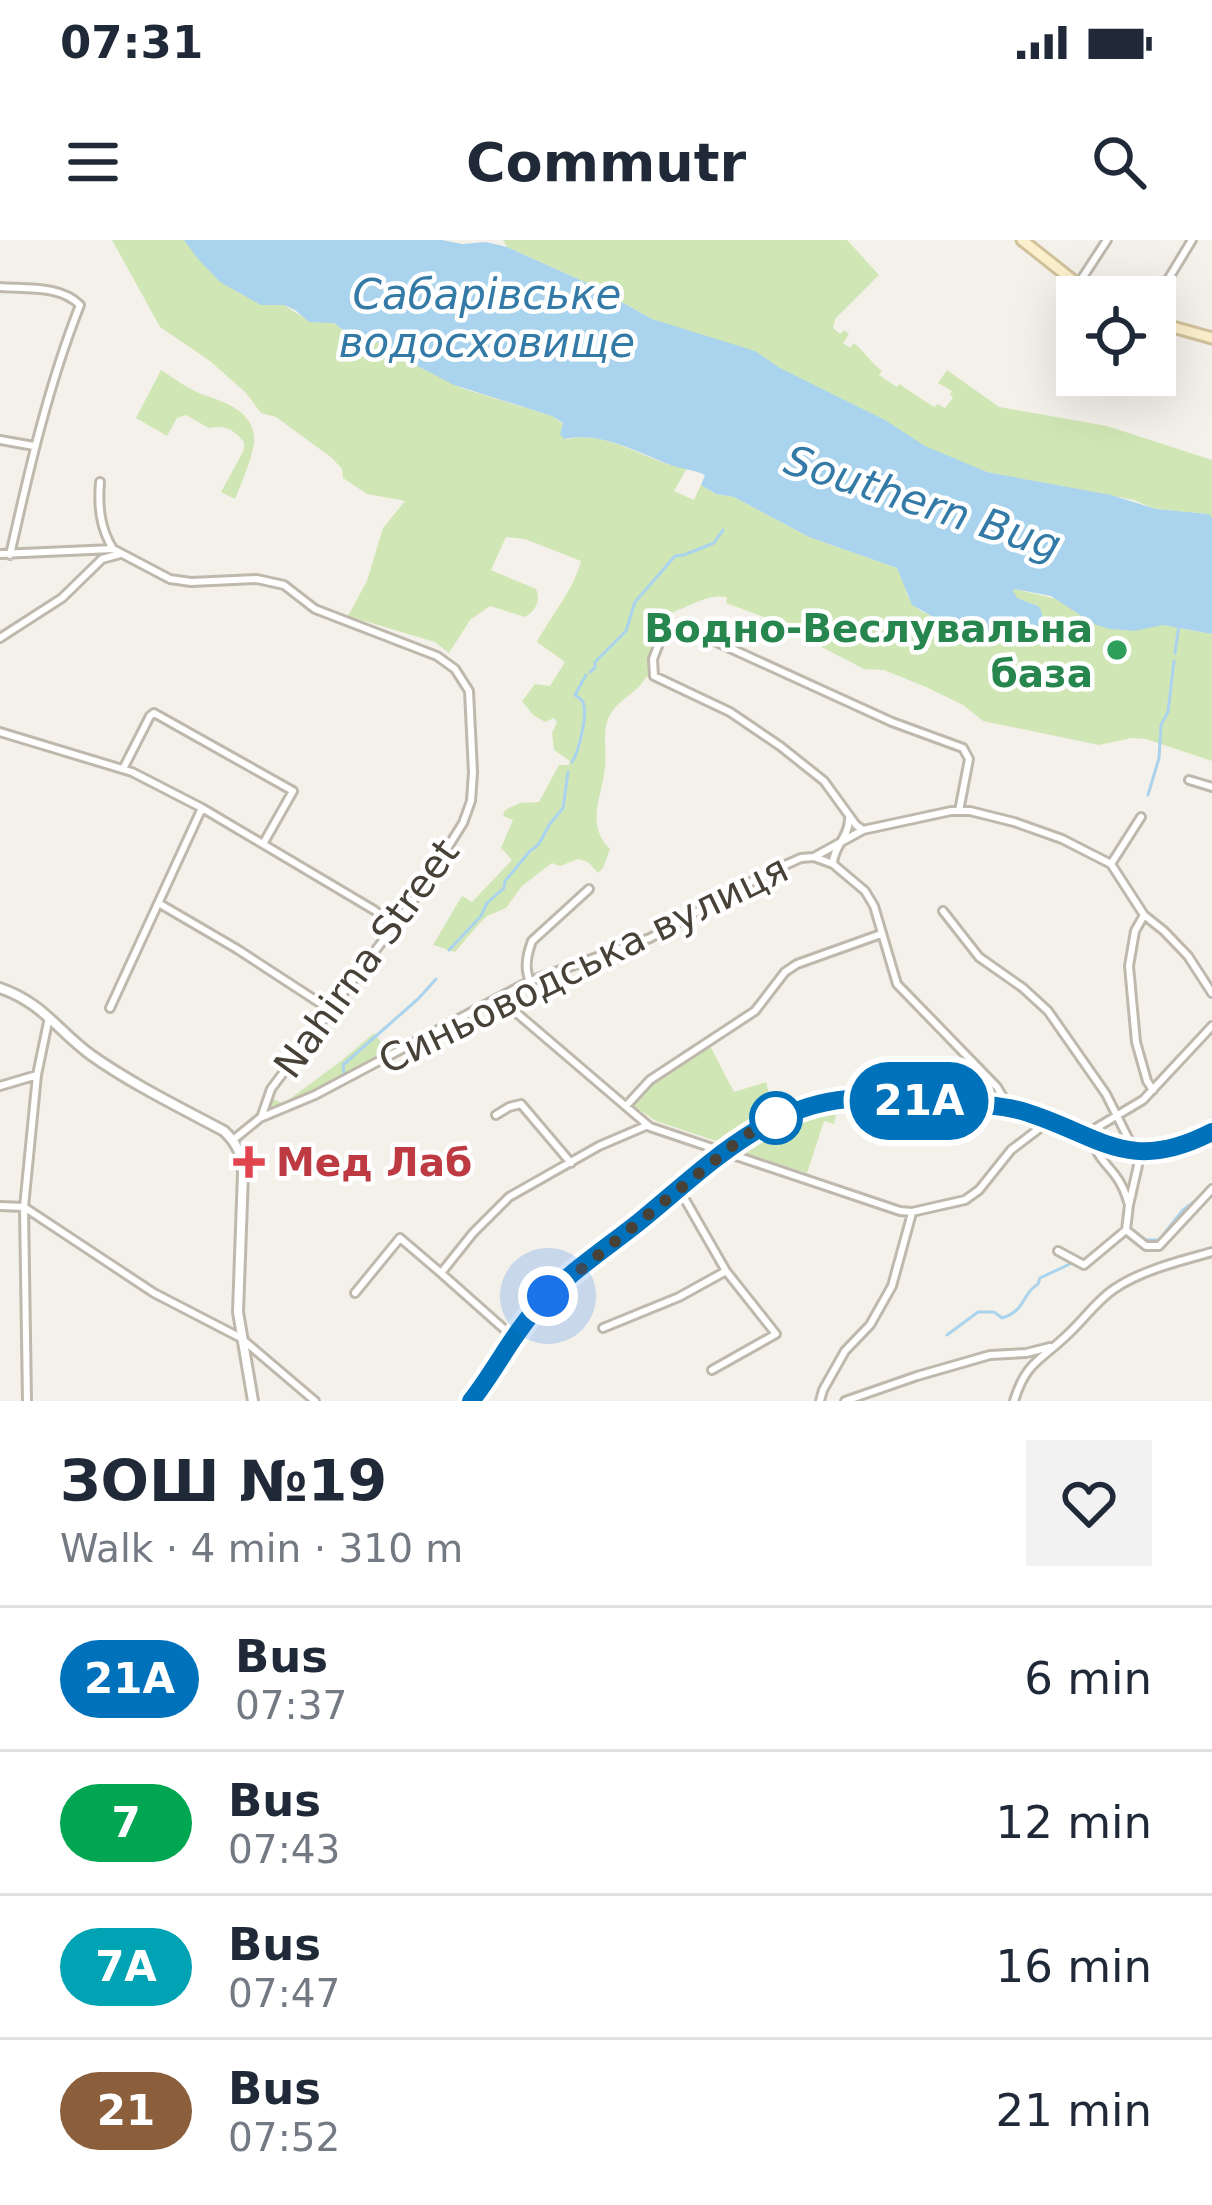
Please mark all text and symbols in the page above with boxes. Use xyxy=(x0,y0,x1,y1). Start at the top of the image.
text: 07:31 xyxy=(60,16,203,69)
icon: menu xyxy=(60,129,126,195)
icon: search xyxy=(1086,129,1152,195)
text: Commutr xyxy=(466,131,746,194)
water label: Сабарівське водосховище xyxy=(339,270,635,367)
map controls xyxy=(1056,276,1176,396)
button: locate xyxy=(1056,276,1176,396)
water label: Southern Bug xyxy=(779,435,1067,570)
place label: Водно-Веслувальна база xyxy=(644,606,1093,696)
marker: Водно-Веслувальна база xyxy=(1104,637,1130,663)
street label: Nahirna Street xyxy=(265,830,468,1086)
street label: Синьоводська вулиця xyxy=(371,846,795,1083)
line badge: 21А xyxy=(850,1062,988,1140)
text: 21А xyxy=(874,1076,964,1125)
unlabelled marker xyxy=(751,1093,801,1143)
place label: Мед Лаб xyxy=(276,1140,472,1185)
marker: Мед Лаб xyxy=(233,1146,265,1178)
your location xyxy=(518,1266,578,1326)
button: heart xyxy=(1026,1440,1152,1566)
text: ЗОШ №19 xyxy=(60,1448,387,1514)
text: Walk · 4 min · 310 m xyxy=(60,1526,463,1571)
text: Bus xyxy=(235,1630,328,1683)
text: 6 min xyxy=(1024,1652,1152,1705)
text: 21А xyxy=(84,1654,175,1703)
text: 07:37 xyxy=(235,1683,347,1728)
text: Bus xyxy=(228,1774,321,1827)
text: 12 min xyxy=(996,1796,1152,1849)
text: 7 xyxy=(111,1798,141,1847)
text: 07:43 xyxy=(228,1827,340,1872)
text: Bus xyxy=(228,1918,321,1971)
text: 16 min xyxy=(996,1940,1152,1993)
text: 7А xyxy=(95,1942,157,1991)
text: 07:47 xyxy=(228,1971,340,2016)
text: Bus xyxy=(228,2062,321,2115)
text: 21 min xyxy=(996,2084,1152,2137)
text: 21 xyxy=(97,2086,155,2135)
text: 07:52 xyxy=(228,2115,340,2160)

